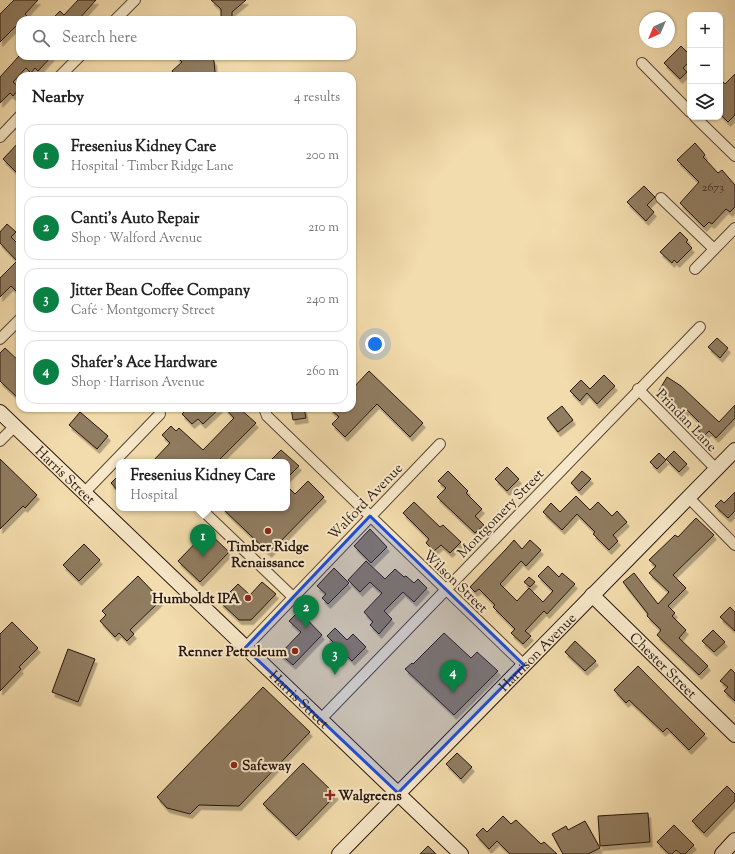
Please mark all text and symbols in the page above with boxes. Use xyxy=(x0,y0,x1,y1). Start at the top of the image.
north arrow xyxy=(639,12,675,48)
map controls xyxy=(687,12,723,120)
button: + xyxy=(687,12,723,48)
search box xyxy=(16,16,356,60)
icon: search xyxy=(30,27,52,49)
text: Search here xyxy=(62,28,137,49)
button: − xyxy=(687,48,723,84)
button: layers xyxy=(687,84,723,120)
text: Nearby xyxy=(32,86,84,110)
text: 4 results xyxy=(294,89,340,107)
text: Fresenius Kidney Care xyxy=(71,137,216,158)
text: 1 xyxy=(44,147,48,165)
text: 200 m xyxy=(306,147,339,165)
text: Hospital · Timber Ridge Lane xyxy=(71,158,234,176)
house number: 2673 xyxy=(702,179,724,197)
text: Canti's Auto Repair xyxy=(71,209,200,230)
text: 2 xyxy=(43,219,49,237)
text: 210 m xyxy=(308,219,339,237)
text: Shop · Walford Avenue xyxy=(71,230,202,248)
text: Jitter Bean Coffee Company xyxy=(71,281,250,302)
text: 3 xyxy=(43,291,49,309)
text: 240 m xyxy=(306,291,339,309)
text: Café · Montgomery Street xyxy=(71,302,215,320)
your location xyxy=(365,334,385,354)
text: Shafer's Ace Hardware xyxy=(71,353,217,374)
text: 4 xyxy=(43,363,49,381)
text: 260 m xyxy=(306,363,339,381)
text: Shop · Harrison Avenue xyxy=(71,374,205,392)
street label: Prindan Lane xyxy=(651,386,721,457)
street label: Harris Street xyxy=(30,443,99,510)
popup xyxy=(116,459,290,511)
street label: Walford Avenue xyxy=(324,459,408,545)
street label: Montgomery Street xyxy=(454,465,549,563)
text: Fresenius Kidney Care xyxy=(130,466,276,487)
text: Hospital xyxy=(130,487,178,505)
pin: 1 xyxy=(190,524,216,557)
marker: Timber Ridge Renaissance xyxy=(263,526,273,536)
place label: Timber Ridge Renaissance xyxy=(227,538,309,574)
street label: Wilson Street xyxy=(418,546,492,619)
place label: Humboldt IPA xyxy=(152,590,241,610)
marker: Humboldt IPA xyxy=(243,593,253,603)
pin: 2 xyxy=(293,595,319,628)
street label: Harrison Avenue xyxy=(495,609,582,697)
street label: Chester Street xyxy=(624,629,700,704)
pin: 3 xyxy=(322,642,348,675)
place label: Renner Petroleum xyxy=(178,643,287,663)
marker: Renner Petroleum xyxy=(290,646,300,656)
pin: 4 xyxy=(440,660,466,693)
street label: Harris Street xyxy=(264,667,333,734)
place label: Safeway xyxy=(242,757,291,777)
marker: Safeway xyxy=(229,760,239,770)
place label: Walgreens xyxy=(338,787,402,807)
marker: Walgreens xyxy=(325,790,335,800)

